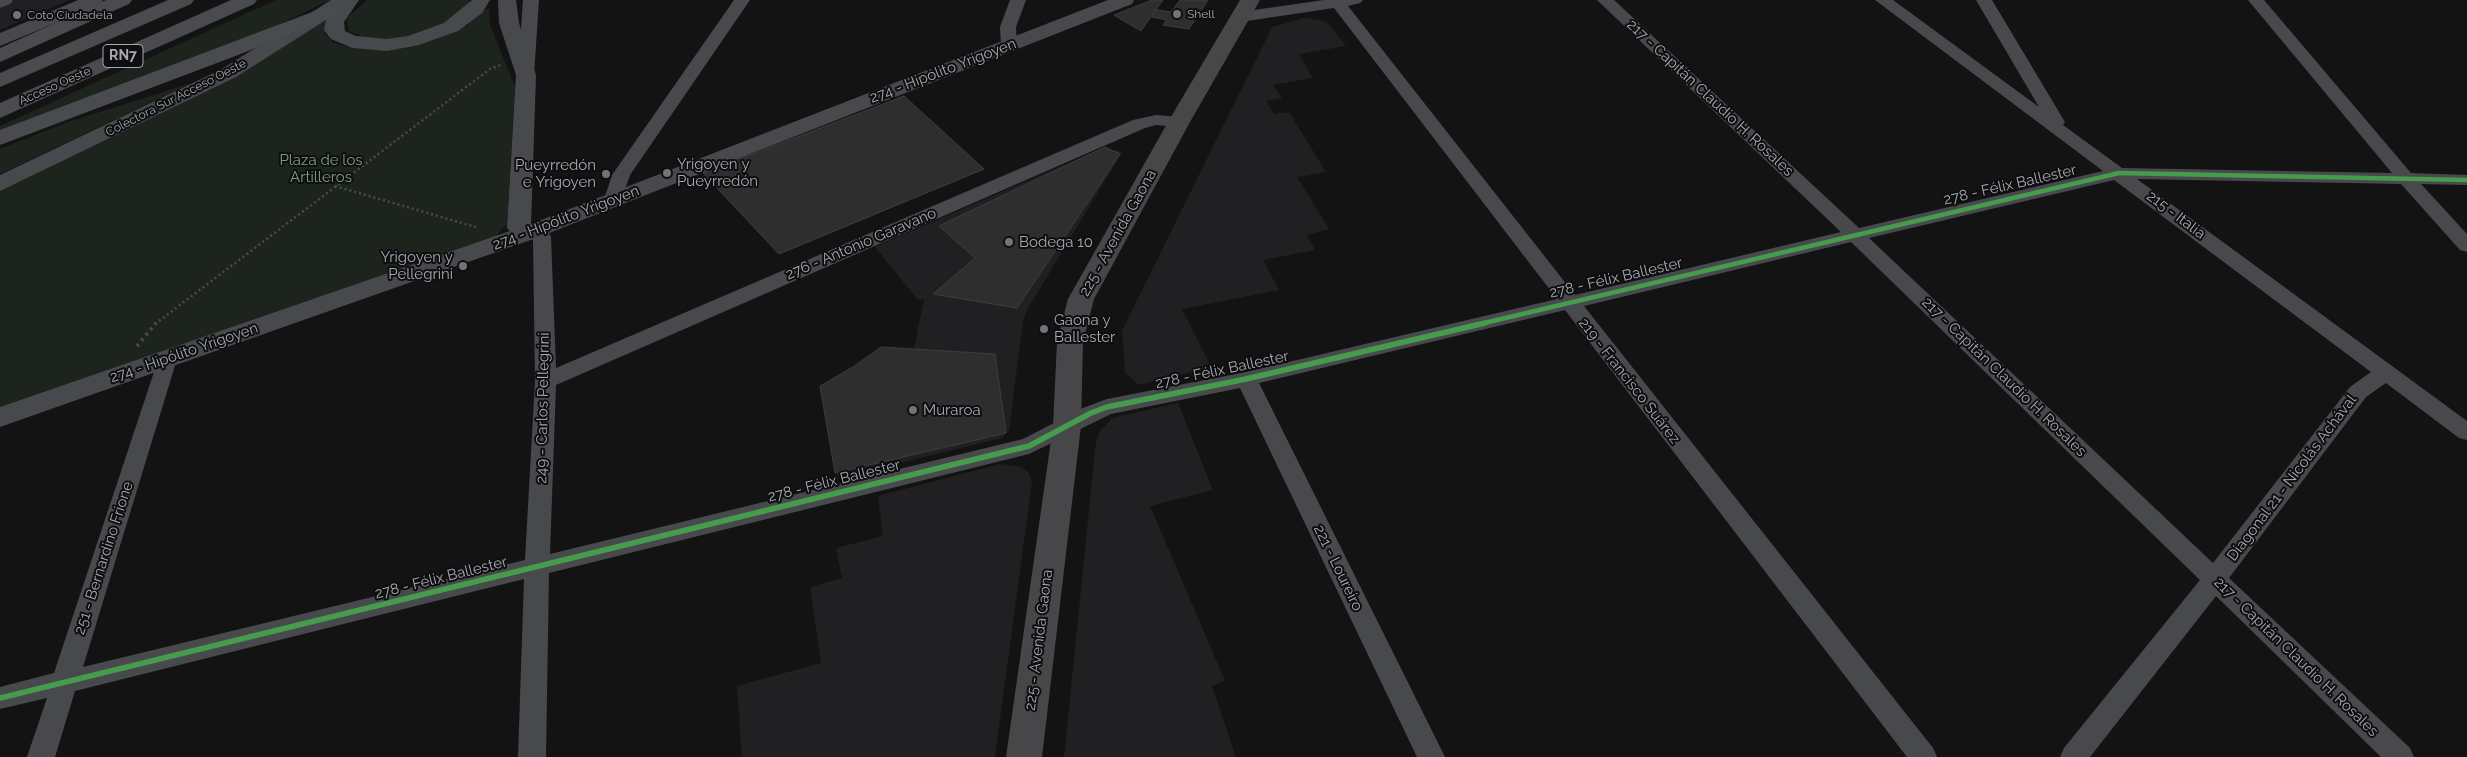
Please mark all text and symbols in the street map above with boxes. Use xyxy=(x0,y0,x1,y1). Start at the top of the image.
place label: Shell xyxy=(1187,7,1215,21)
place label: Coto Ciudadela xyxy=(27,8,113,22)
marker: Shell xyxy=(1171,8,1183,20)
marker: Coto Ciudadela xyxy=(11,9,23,21)
street label: 217 - Capitán Claudio H. Rosales xyxy=(1623,16,1797,180)
street label: 274 - Hipólito Yrigoyen xyxy=(867,35,1019,107)
road number: RN7 xyxy=(103,44,143,68)
street label: Colectora Sur Acceso Oeste xyxy=(103,56,249,140)
street label: Acceso Oeste xyxy=(17,64,93,108)
park label: Plaza de los Artilleros xyxy=(279,151,363,186)
place label: Yrigoyen y Pueyrredón xyxy=(677,155,758,190)
place label: Pueyrredón e Yrigoyen xyxy=(515,156,596,191)
street label: 278 - Félix Ballester xyxy=(1942,161,2078,209)
marker: Yrigoyen y Pueyrredón xyxy=(661,167,673,179)
street label: 225 - Avenida Gaona xyxy=(1076,167,1160,299)
marker: Pueyrredón e Yrigoyen xyxy=(600,168,612,180)
street label: 274 - Hipólito Yrigoyen xyxy=(490,182,642,254)
street label: 215 - Italia xyxy=(2143,187,2209,243)
street label: 276 - Antonio Garavano xyxy=(783,204,939,284)
place label: Bodega 10 xyxy=(1019,233,1093,251)
marker: Bodega 10 xyxy=(1003,236,1015,248)
place label: Yrigoyen y Pellegrini xyxy=(380,248,453,283)
street label: 278 - Félix Ballester xyxy=(1548,254,1684,302)
marker: Yrigoyen y Pellegrini xyxy=(457,260,469,272)
street label: 217 - Capitán Claudio H. Rosales xyxy=(1918,294,2090,460)
place label: Gaona y Ballester xyxy=(1054,311,1115,346)
street label: 219 - Francisco Suárez xyxy=(1574,315,1684,447)
street label: 274 - Hipólito Yrigoyen xyxy=(108,319,260,387)
marker: Gaona y Ballester xyxy=(1038,323,1050,335)
street label: 249 - Carlos Pellegrini xyxy=(533,332,553,484)
street label: 278 - Félix Ballester xyxy=(1154,347,1290,393)
street label: Diagonal 21 - Nicolás Achával xyxy=(2224,391,2360,565)
place label: Muraroa xyxy=(923,401,981,419)
marker: Muraroa xyxy=(907,404,919,416)
street label: 278 - Félix Ballester xyxy=(766,456,902,506)
street label: 251 - Bernardino Frione xyxy=(71,479,137,637)
street label: 221 - Loureiro xyxy=(1309,522,1367,614)
street label: 278 - Félix Ballester xyxy=(373,553,509,603)
street label: 225 - Avenida Gaona xyxy=(1021,568,1057,712)
street label: 217 - Capitán Claudio H. Rosales xyxy=(2210,574,2382,740)

